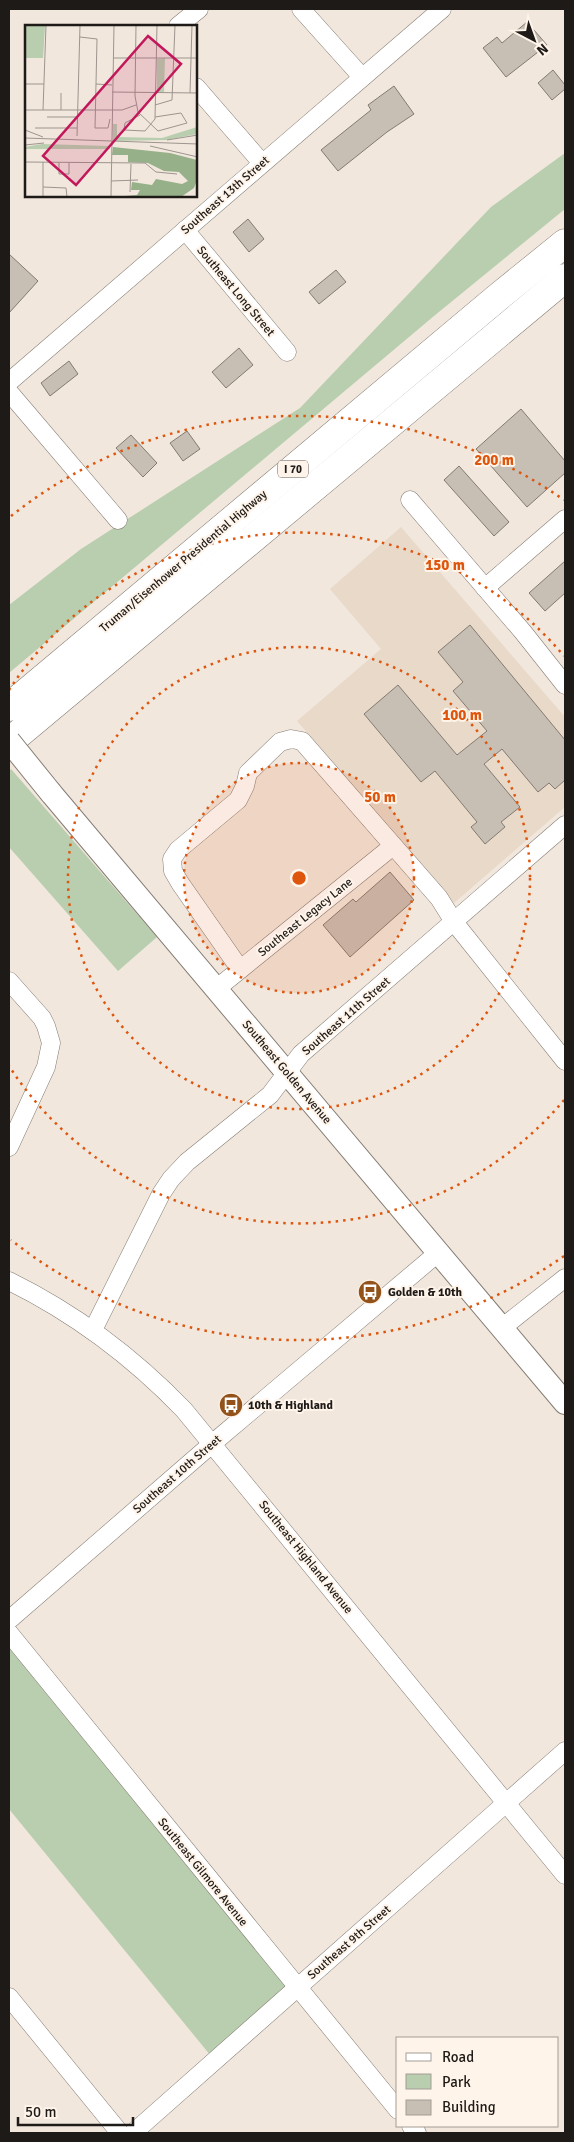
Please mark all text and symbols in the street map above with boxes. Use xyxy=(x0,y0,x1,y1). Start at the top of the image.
north arrow xyxy=(509,15,559,65)
inset map xyxy=(25,25,198,198)
text: N xyxy=(533,40,551,59)
street label: Southeast 13th Street xyxy=(178,153,273,238)
street label: Southeast Long Street xyxy=(193,243,278,340)
text: 200 m xyxy=(474,451,514,469)
road number: I 70 xyxy=(278,460,308,478)
street label: Truman/Eisenhower Presidential Highway xyxy=(97,487,270,636)
text: 150 m xyxy=(425,556,465,574)
text: 100 m xyxy=(442,706,482,724)
text: 50 m xyxy=(364,788,396,806)
centre of rings xyxy=(290,869,308,887)
street label: Southeast Legacy Lane xyxy=(255,875,356,960)
street label: Southeast 11th Street xyxy=(299,974,394,1059)
street label: Southeast Golden Avenue xyxy=(239,1017,334,1127)
bus stop icon: Golden & 10th xyxy=(357,1279,383,1305)
place label: Golden & 10th xyxy=(388,1285,462,1300)
bus stop icon: 10th & Highland xyxy=(218,1392,244,1418)
place label: 10th & Highland xyxy=(248,1398,333,1413)
street label: Southeast 10th Street xyxy=(130,1432,225,1517)
street label: Southeast Highland Avenue xyxy=(255,1498,356,1617)
street label: Southeast Gilmore Avenue xyxy=(154,1815,251,1930)
street label: Southeast 9th Street xyxy=(305,1902,394,1983)
legend xyxy=(396,2037,559,2127)
text: Road xyxy=(442,2048,474,2066)
text: Park xyxy=(442,2073,471,2091)
scale bar xyxy=(18,2094,132,2126)
text: Building xyxy=(442,2098,496,2116)
text: 50 m xyxy=(25,2103,56,2121)

